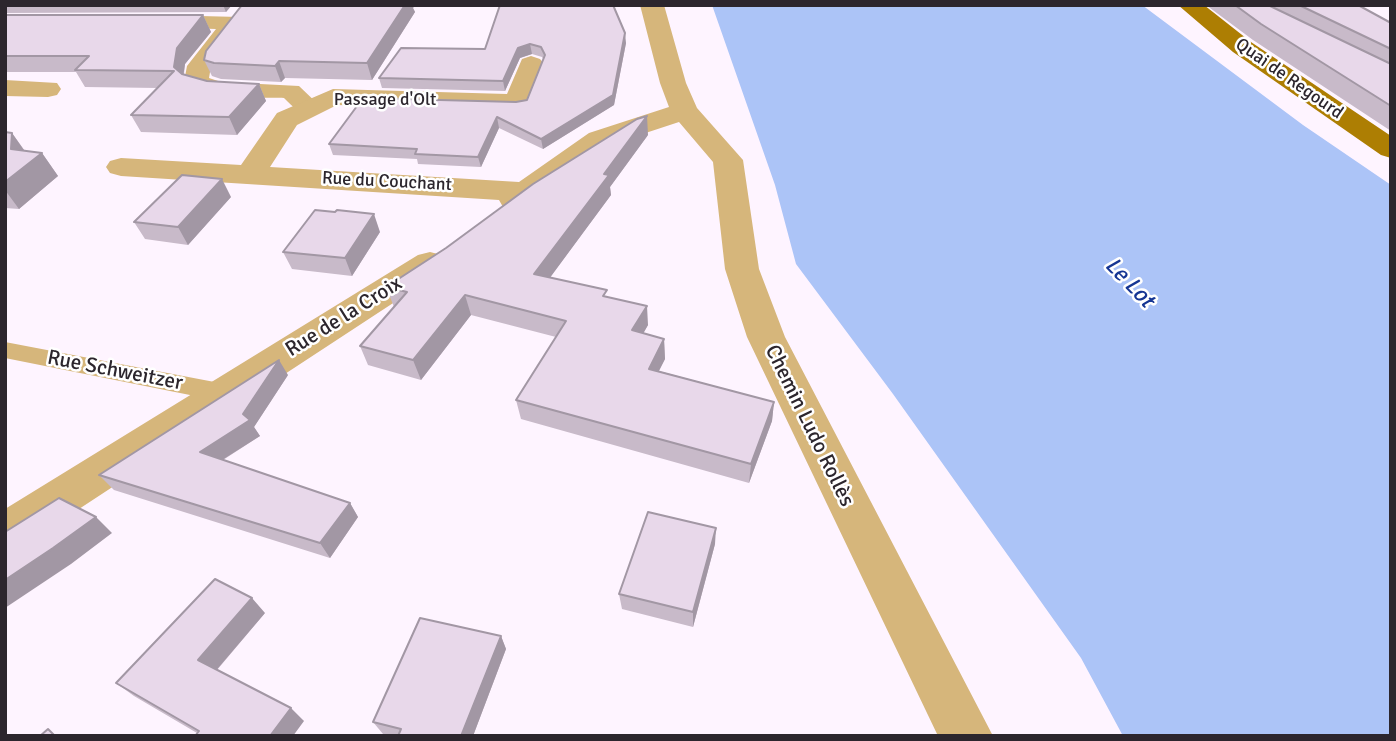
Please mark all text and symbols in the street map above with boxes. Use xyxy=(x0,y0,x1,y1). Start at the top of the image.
street label: Quai de Regourd xyxy=(1231,34,1347,124)
street label: Passage d'Olt xyxy=(334,89,436,111)
street label: Rue du Couchant xyxy=(322,168,452,196)
water label: Le Lot xyxy=(1099,252,1159,314)
street label: Rue de la Croix xyxy=(281,271,407,363)
street label: Chemin Ludo Rollès xyxy=(759,341,859,511)
street label: Rue Schweitzer xyxy=(45,346,185,396)

